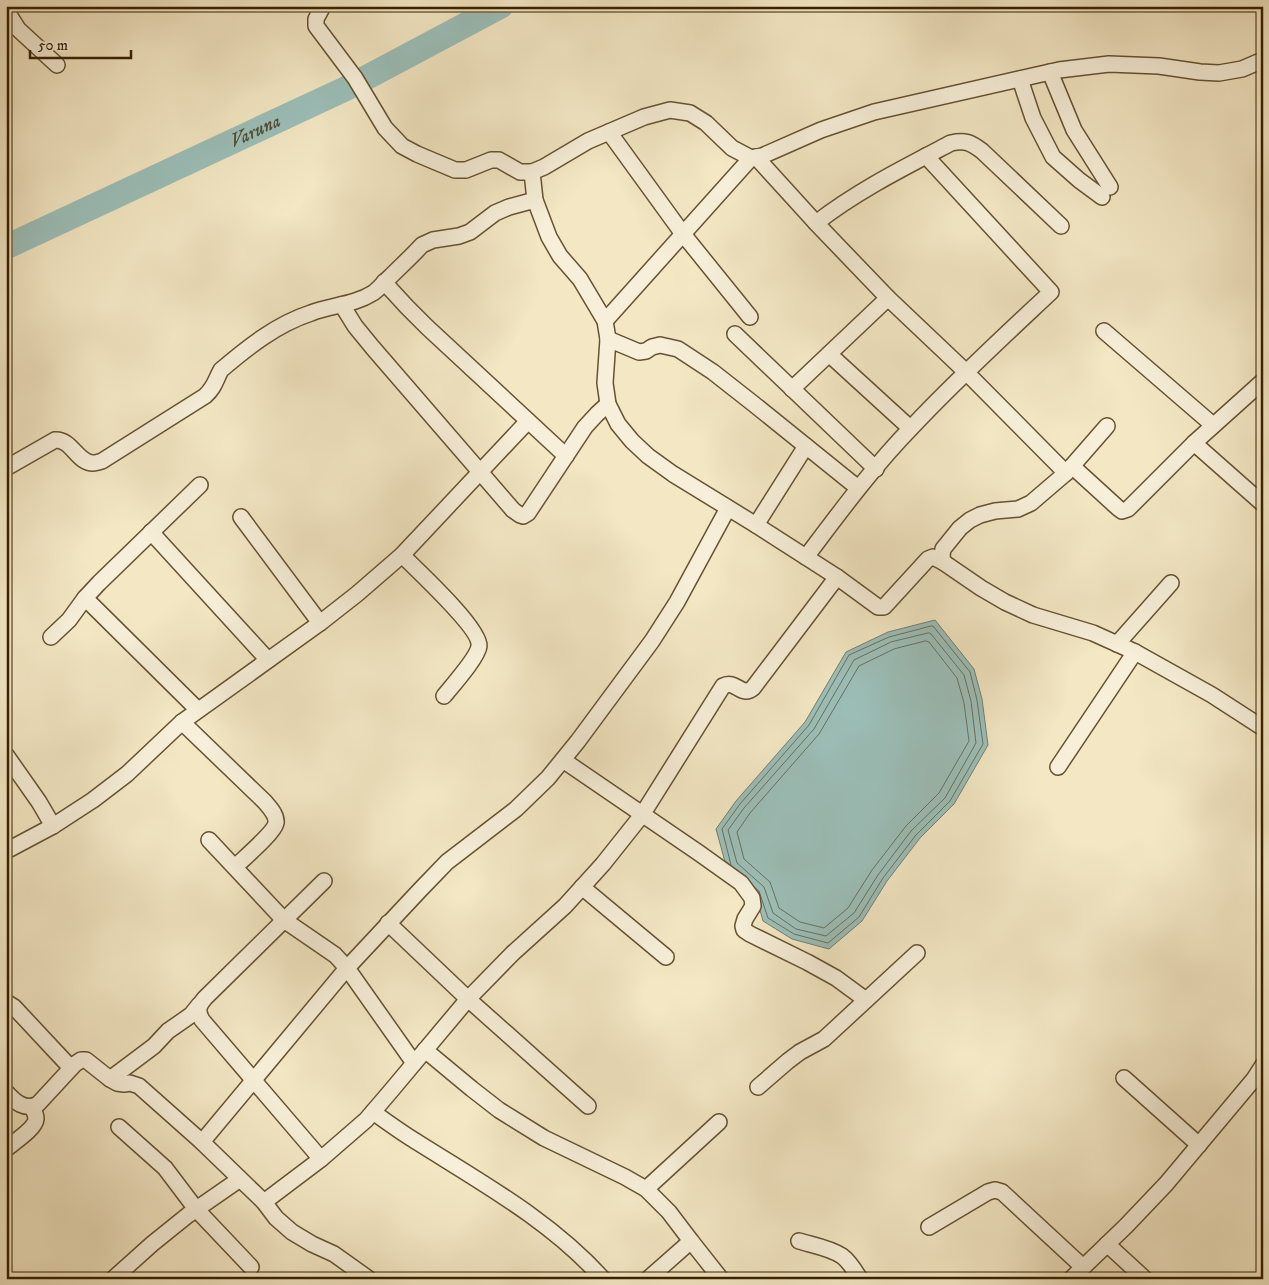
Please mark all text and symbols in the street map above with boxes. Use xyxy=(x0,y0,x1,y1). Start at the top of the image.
scale bar xyxy=(30,28,131,60)
text: 50 m xyxy=(38,36,68,55)
water label: Varuna xyxy=(226,109,284,153)

